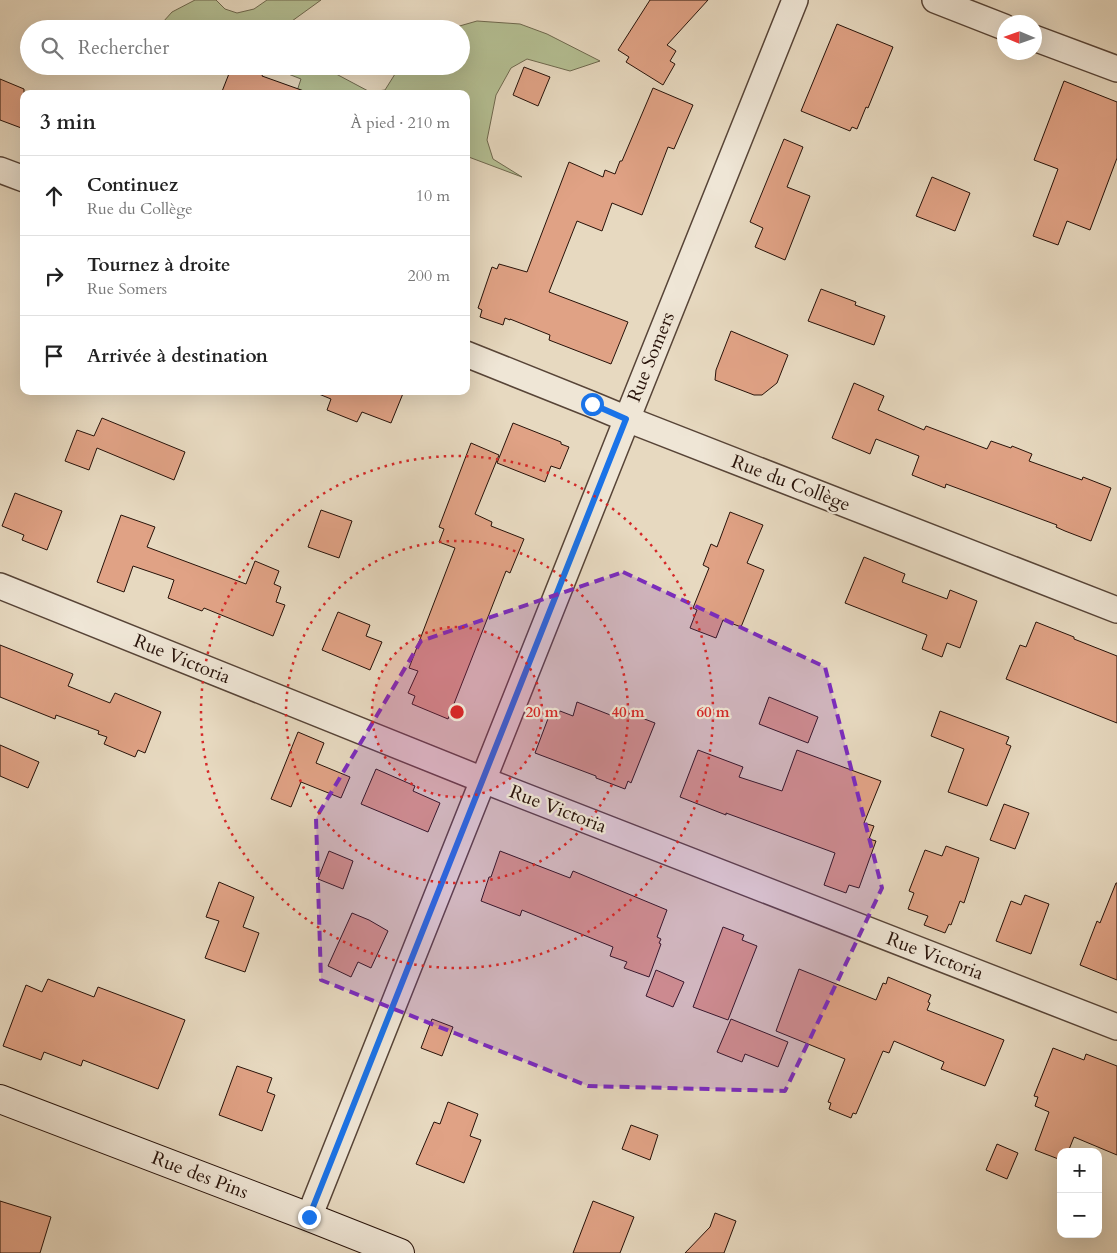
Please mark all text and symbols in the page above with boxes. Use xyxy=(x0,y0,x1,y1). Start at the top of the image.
north arrow xyxy=(997,15,1042,60)
search box xyxy=(20,20,470,75)
icon: search xyxy=(38,34,66,62)
text: Rechercher xyxy=(78,35,169,61)
text: 3 min xyxy=(40,108,96,137)
text: À pied · 210 m xyxy=(350,112,450,134)
text: Continuez xyxy=(87,172,178,198)
icon: ahead xyxy=(40,182,68,210)
text: 10 m xyxy=(416,185,450,207)
text: Rue du Collège xyxy=(87,198,193,220)
text: Tournez à droite xyxy=(87,252,230,278)
icon: right xyxy=(40,262,68,290)
text: 200 m xyxy=(408,265,450,287)
text: Rue Somers xyxy=(87,278,167,300)
street label: Rue Somers xyxy=(621,308,681,406)
icon: arrive xyxy=(40,342,68,370)
text: Arrivée à destination xyxy=(87,343,268,369)
route start xyxy=(581,393,604,416)
street label: Rue du Collège xyxy=(728,448,854,518)
street label: Rue Victoria xyxy=(130,628,234,690)
text: 20 m xyxy=(525,702,559,722)
text: 40 m xyxy=(611,702,645,722)
text: 60 m xyxy=(696,702,730,722)
centre of rings xyxy=(448,703,466,721)
street label: Rue Victoria xyxy=(506,779,610,839)
street label: Rue Victoria xyxy=(883,926,987,986)
street label: Rue des Pins xyxy=(148,1145,252,1205)
map controls xyxy=(1057,1148,1102,1238)
button: + xyxy=(1057,1148,1102,1193)
button: − xyxy=(1057,1193,1102,1238)
route end xyxy=(298,1206,321,1229)

